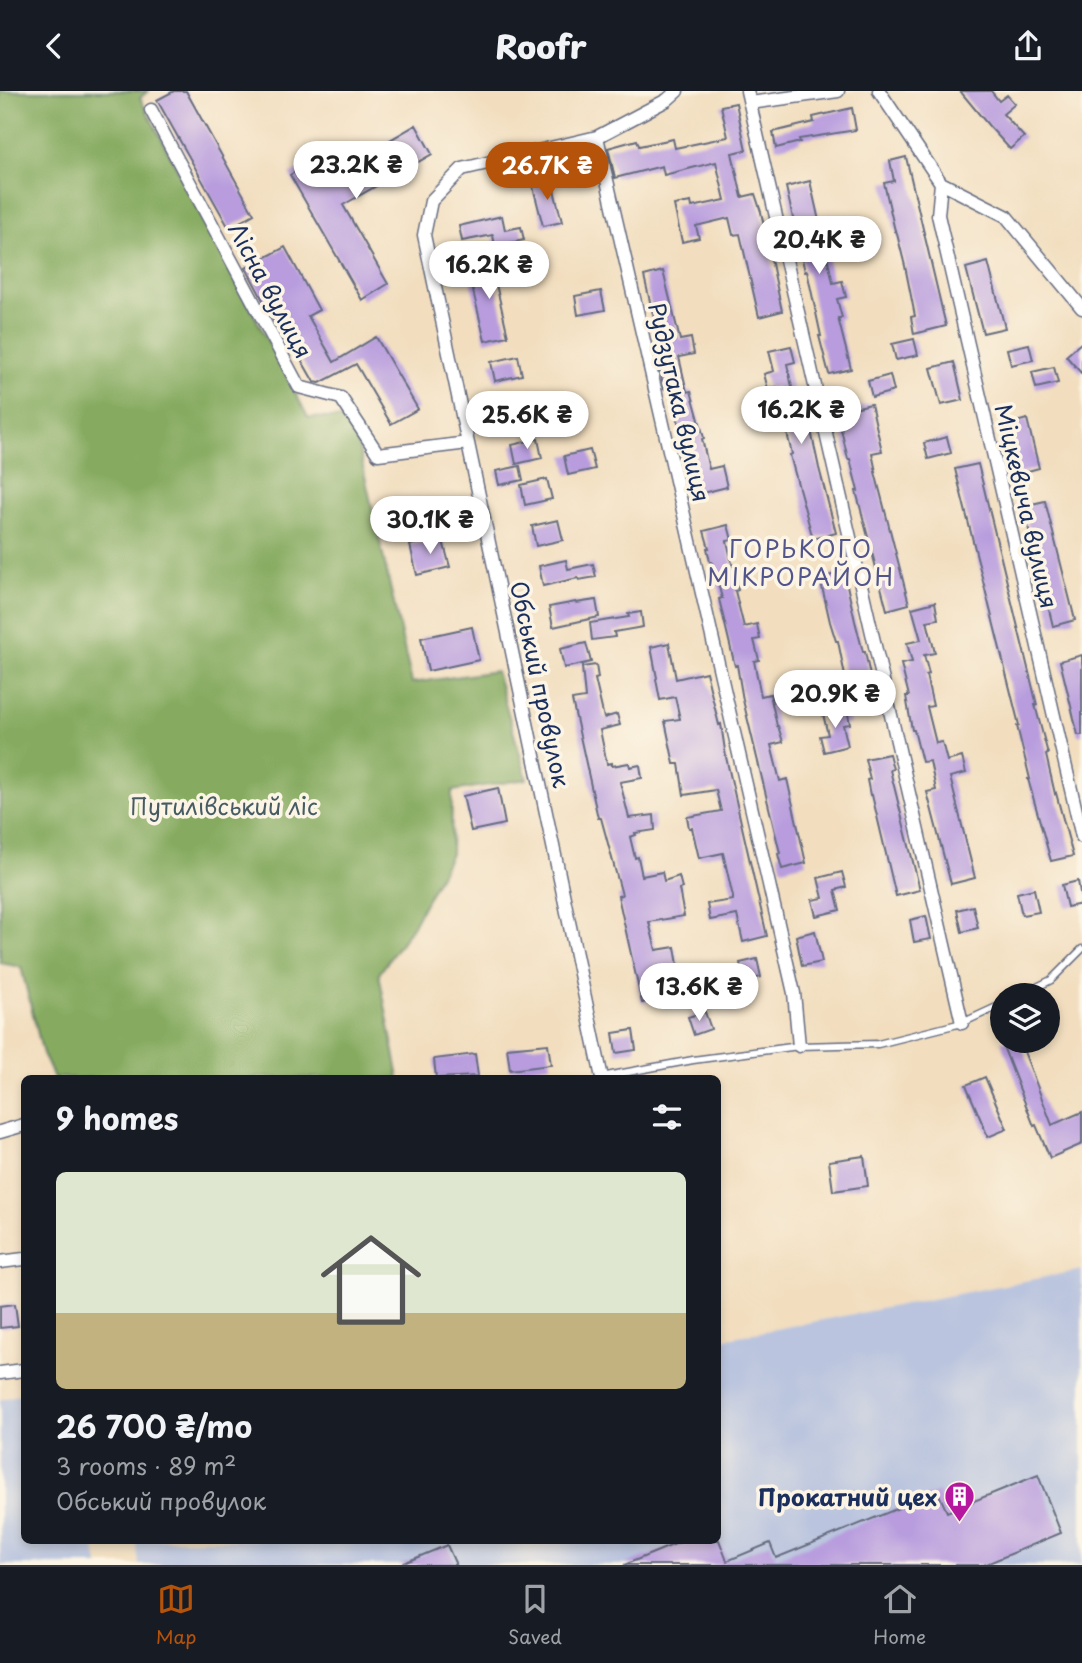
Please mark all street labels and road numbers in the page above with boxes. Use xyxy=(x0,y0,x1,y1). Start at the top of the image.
street label: Лісна вулиця xyxy=(220,216,322,364)
street label: Рудзутака вулиця xyxy=(640,299,720,505)
street label: Міцкевича вулиця xyxy=(986,400,1068,612)
street label: Обський провулок xyxy=(502,578,580,791)

